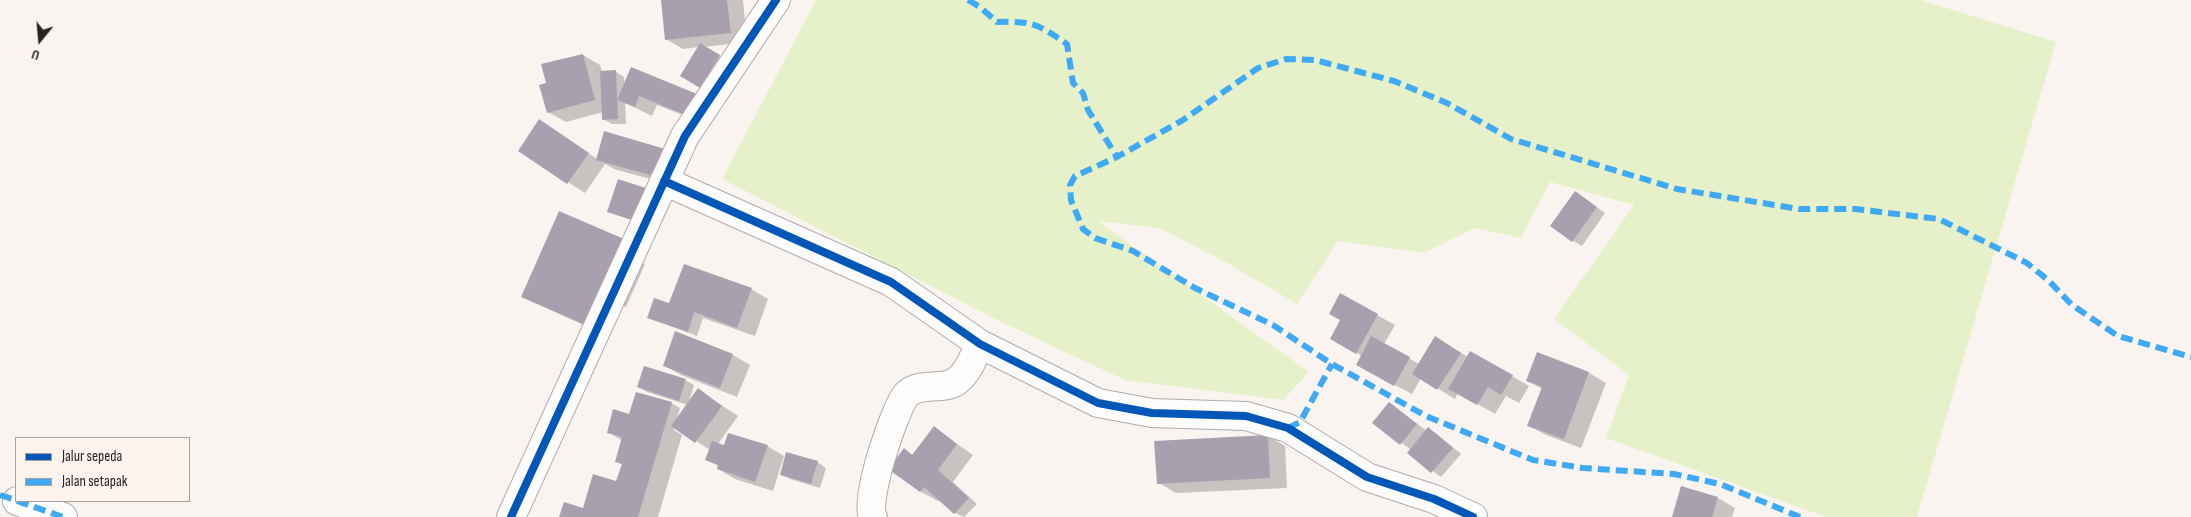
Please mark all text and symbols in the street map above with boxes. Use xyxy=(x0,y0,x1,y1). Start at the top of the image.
north arrow xyxy=(15,15,65,65)
text: U xyxy=(30,46,41,64)
legend xyxy=(15,437,190,502)
text: Jalur sepeda xyxy=(62,447,122,466)
text: Jalan setapak xyxy=(62,472,128,491)

